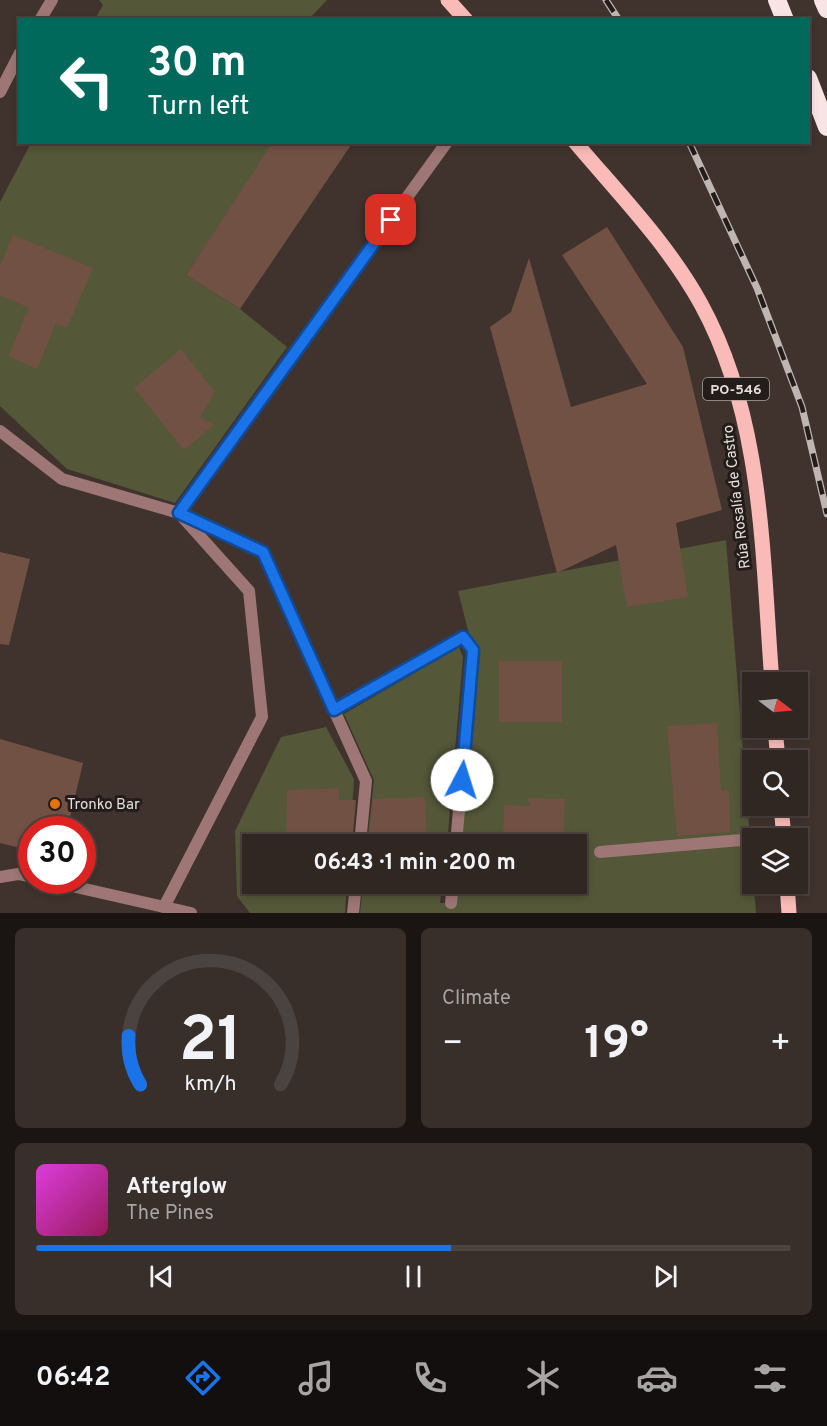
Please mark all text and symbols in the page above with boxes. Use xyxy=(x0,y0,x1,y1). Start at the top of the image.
text: 30 m xyxy=(147,38,246,91)
icon: left xyxy=(48,42,126,120)
text: Turn left xyxy=(147,90,249,124)
pin xyxy=(365,194,416,245)
icon: arrive xyxy=(374,203,407,236)
road number: PO-546 xyxy=(703,378,769,400)
street label: Rúa Rosalía de Castro xyxy=(719,424,756,570)
north arrow xyxy=(742,672,808,738)
map controls xyxy=(742,672,808,894)
position arrow xyxy=(430,748,494,812)
button: search xyxy=(742,750,808,816)
place label: Tronko Bar xyxy=(67,796,140,815)
marker: Tronko Bar xyxy=(48,797,62,811)
speed limit sign: 30 xyxy=(18,816,96,894)
button: layers xyxy=(742,828,808,894)
text: 06:43 · 1 min · 200 m xyxy=(313,850,516,877)
text: Climate xyxy=(442,986,511,1012)
text: 21 xyxy=(179,1004,242,1083)
text: 19° xyxy=(584,1017,649,1074)
text: − xyxy=(442,1024,463,1066)
text: + xyxy=(770,1024,791,1066)
text: km/h xyxy=(184,1071,237,1098)
text: Afterglow xyxy=(126,1174,227,1201)
text: The Pines xyxy=(126,1201,214,1227)
icon: previous xyxy=(145,1260,178,1293)
icon: pause xyxy=(397,1260,430,1293)
icon: next xyxy=(649,1260,682,1293)
icon: directions xyxy=(182,1357,224,1399)
icon: music xyxy=(295,1357,337,1399)
icon: phone xyxy=(409,1357,451,1399)
icon: climate xyxy=(522,1357,564,1399)
icon: car xyxy=(636,1357,678,1399)
icon: filters xyxy=(749,1357,791,1399)
text: 06:42 xyxy=(36,1361,110,1395)

